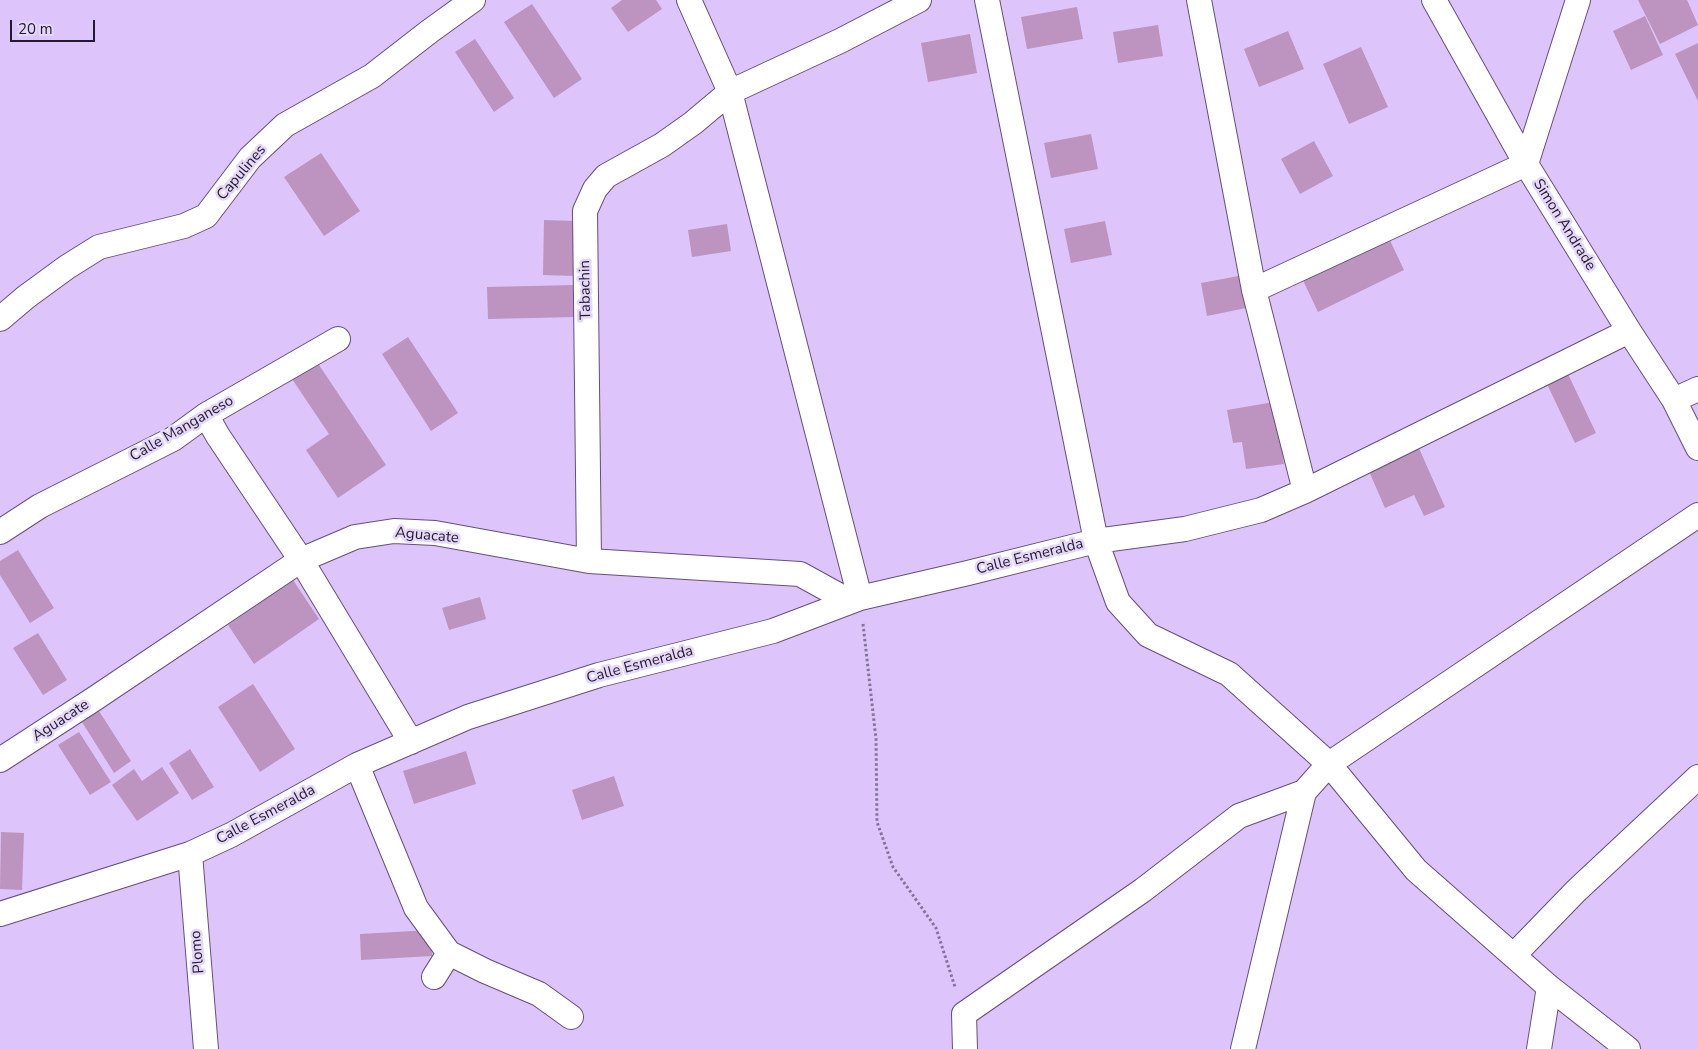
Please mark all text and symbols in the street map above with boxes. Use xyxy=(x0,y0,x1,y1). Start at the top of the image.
scale bar xyxy=(12,10,98,42)
text: 20 m xyxy=(18,19,53,39)
street label: Capulines xyxy=(214,142,270,204)
street label: Simon Andrade xyxy=(1529,176,1599,274)
street label: Tabachin xyxy=(576,260,596,320)
street label: Calle Manganeso xyxy=(127,392,237,466)
street label: Aguacate xyxy=(394,524,460,548)
street label: Calle Esmeralda xyxy=(975,535,1085,579)
street label: Calle Esmeralda xyxy=(585,642,695,688)
street label: Aguacate xyxy=(29,696,93,746)
street label: Calle Esmeralda xyxy=(213,781,319,849)
street label: Plomo xyxy=(187,930,209,974)

